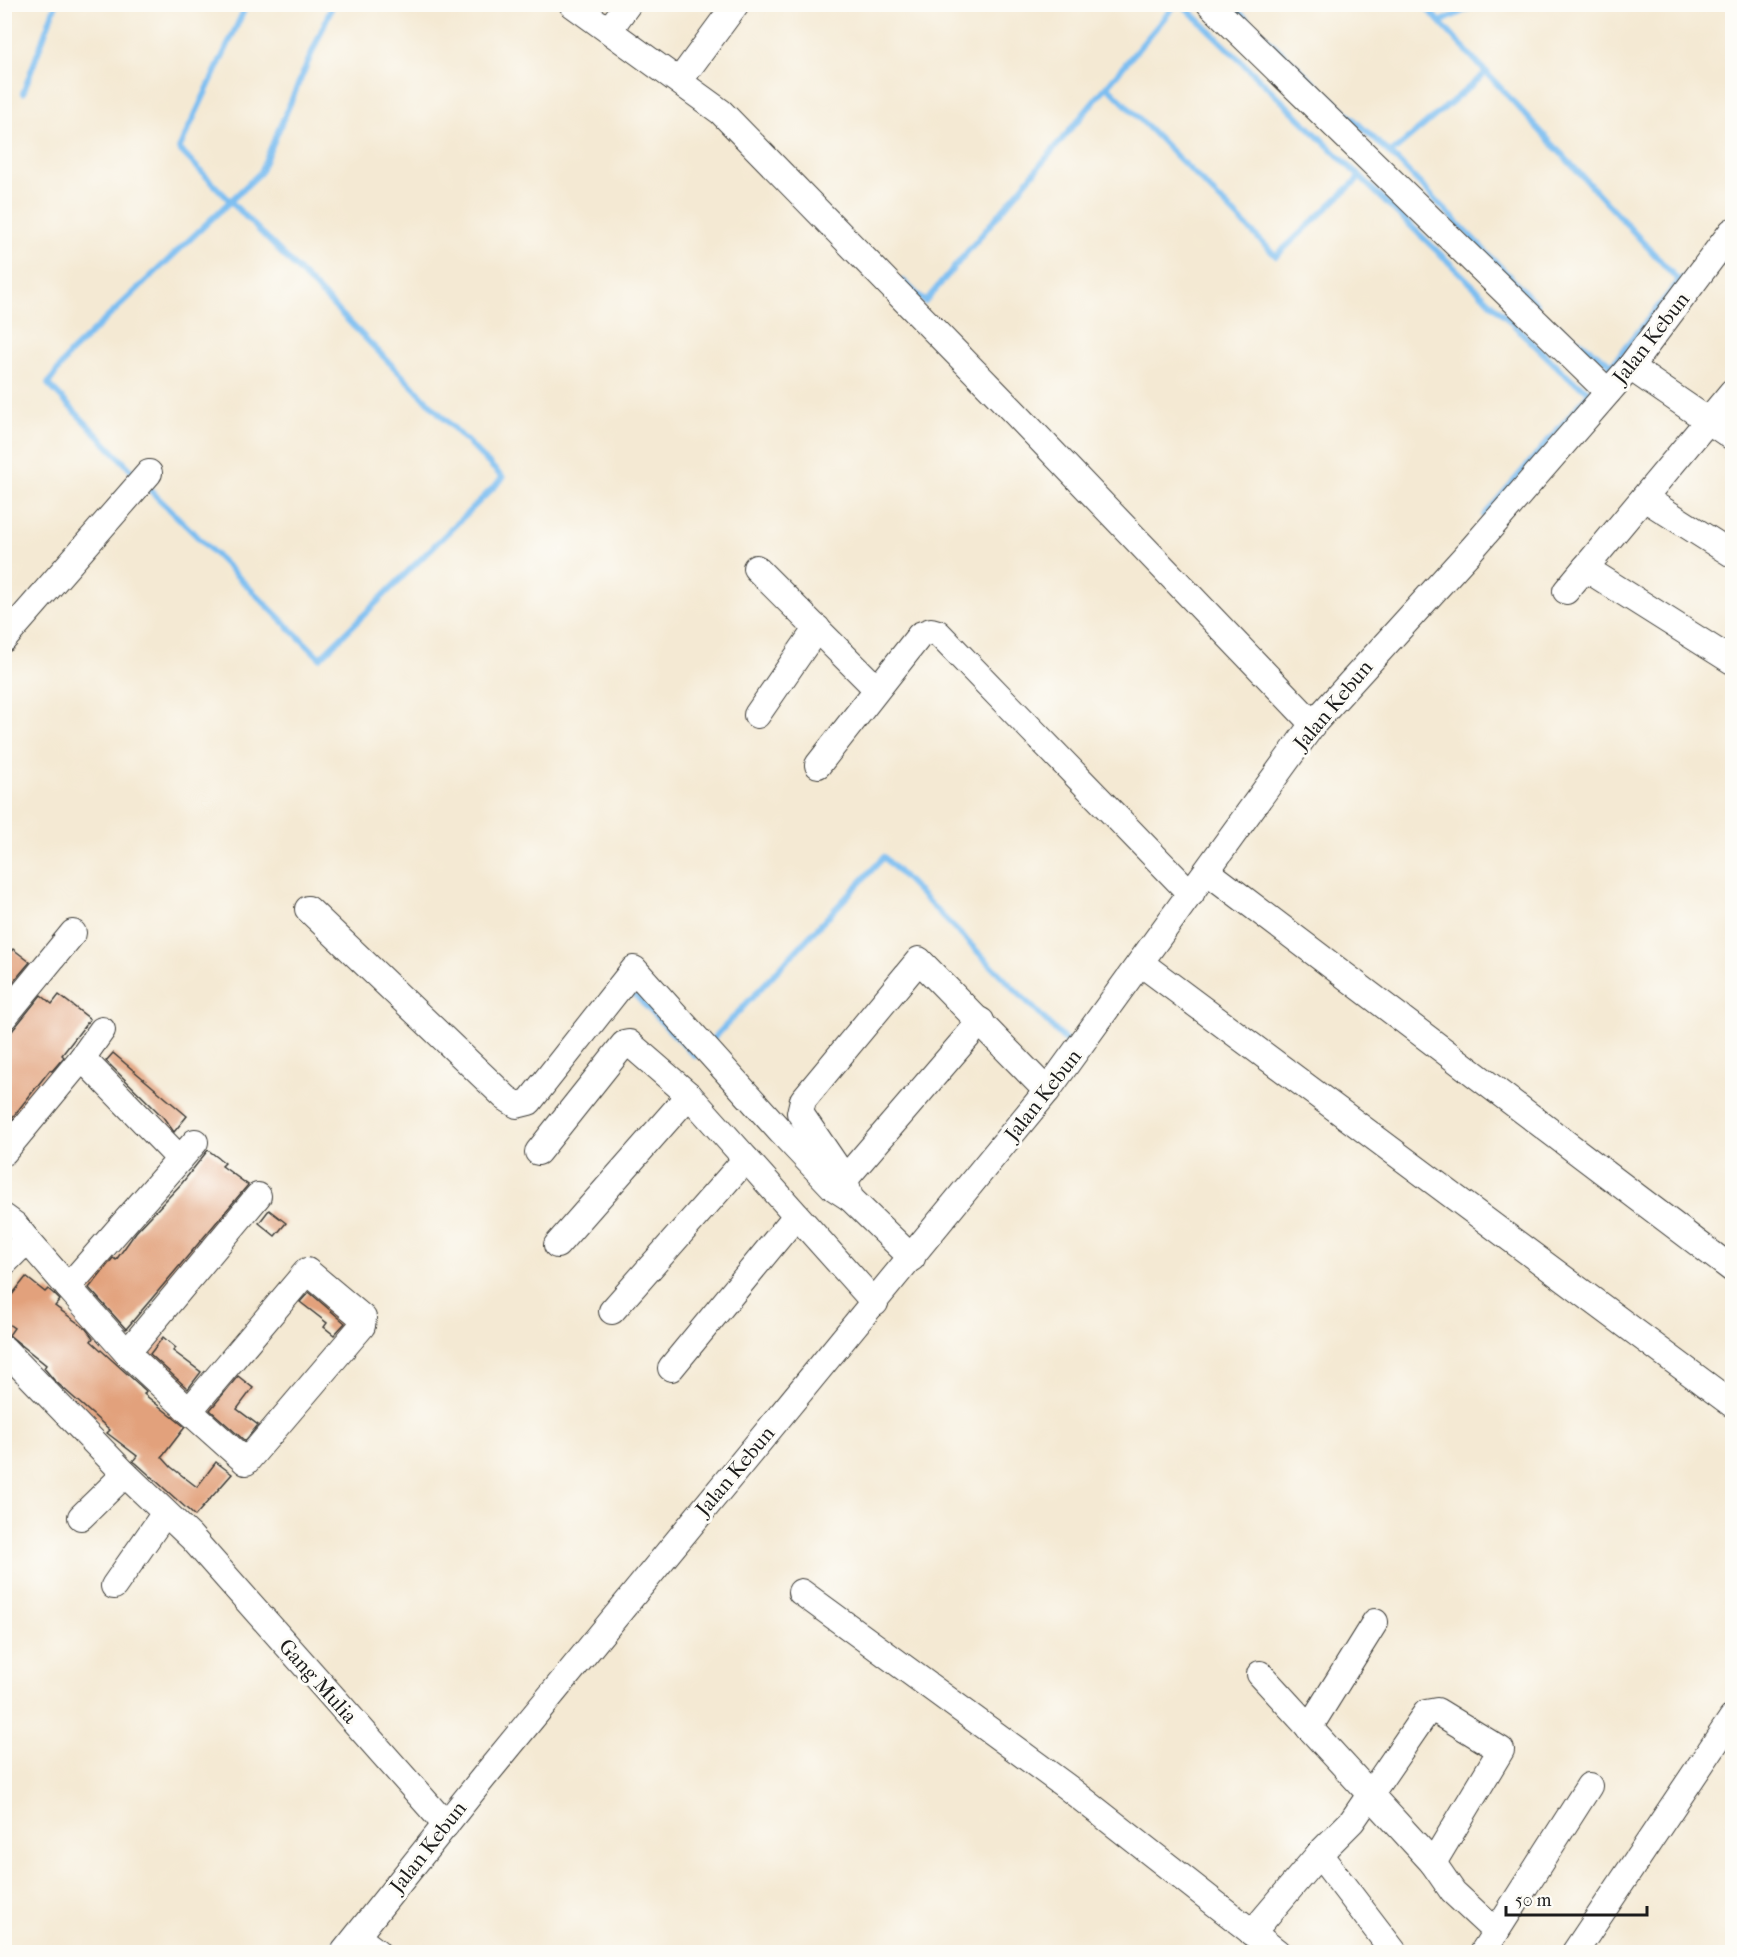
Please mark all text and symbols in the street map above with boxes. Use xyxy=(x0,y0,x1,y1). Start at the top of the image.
street label: Jalan Kebun xyxy=(1607,287,1694,390)
street label: Jalan Kebun xyxy=(1287,655,1377,756)
street label: Jalan Kebun xyxy=(999,1044,1086,1147)
street label: Jalan Kebun xyxy=(689,1421,779,1522)
street label: Gang Mulia xyxy=(274,1634,362,1728)
street label: Jalan Kebun xyxy=(384,1796,471,1899)
scale bar xyxy=(1506,1879,1647,1917)
text: 50 m xyxy=(1515,1890,1552,1911)

